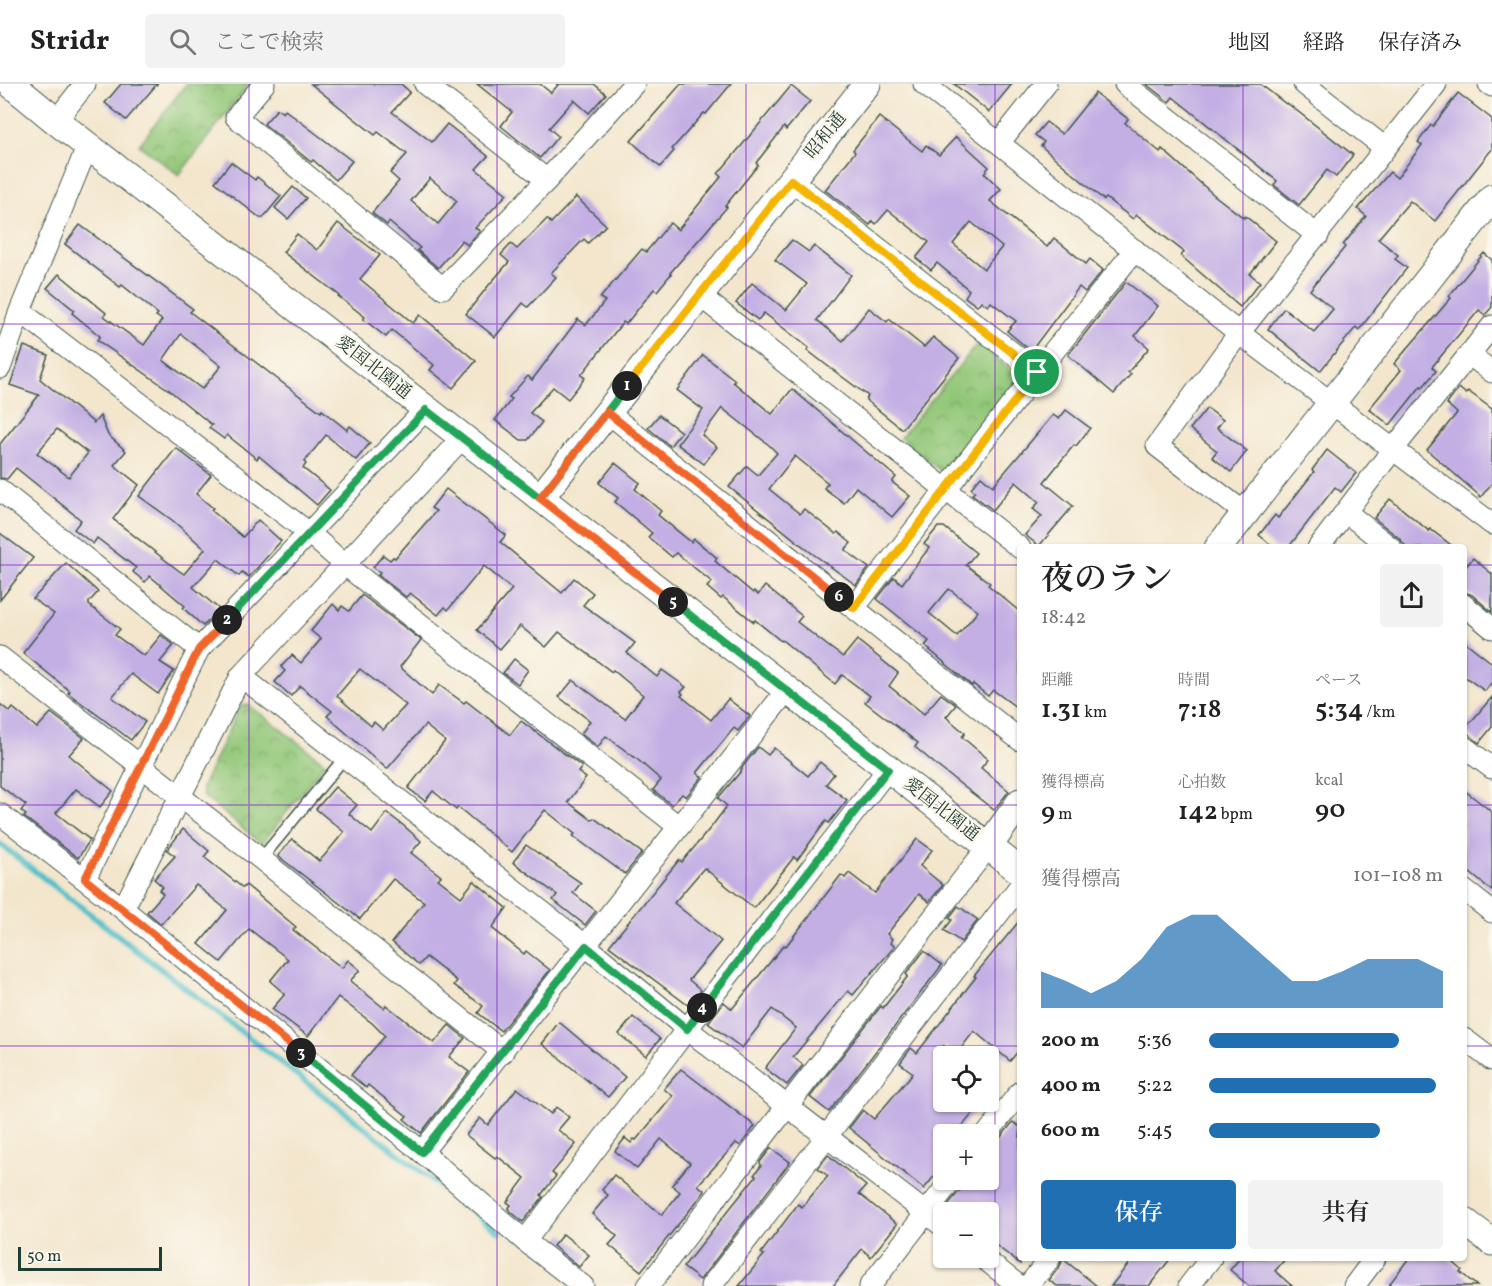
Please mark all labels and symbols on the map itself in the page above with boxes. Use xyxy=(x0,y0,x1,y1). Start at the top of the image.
street label: 昭和通 xyxy=(799,107,853,165)
street label: 愛国北園通 xyxy=(330,330,416,406)
pin xyxy=(1011,346,1062,397)
pin: 1 xyxy=(612,371,642,401)
pin: 6 xyxy=(824,582,854,612)
pin: 5 xyxy=(658,587,688,617)
pin: 2 xyxy=(212,605,242,635)
street label: 愛国北園通 xyxy=(898,772,984,848)
pin: 4 xyxy=(687,993,717,1023)
pin: 3 xyxy=(286,1038,316,1068)
scale bar xyxy=(18,1244,162,1272)

